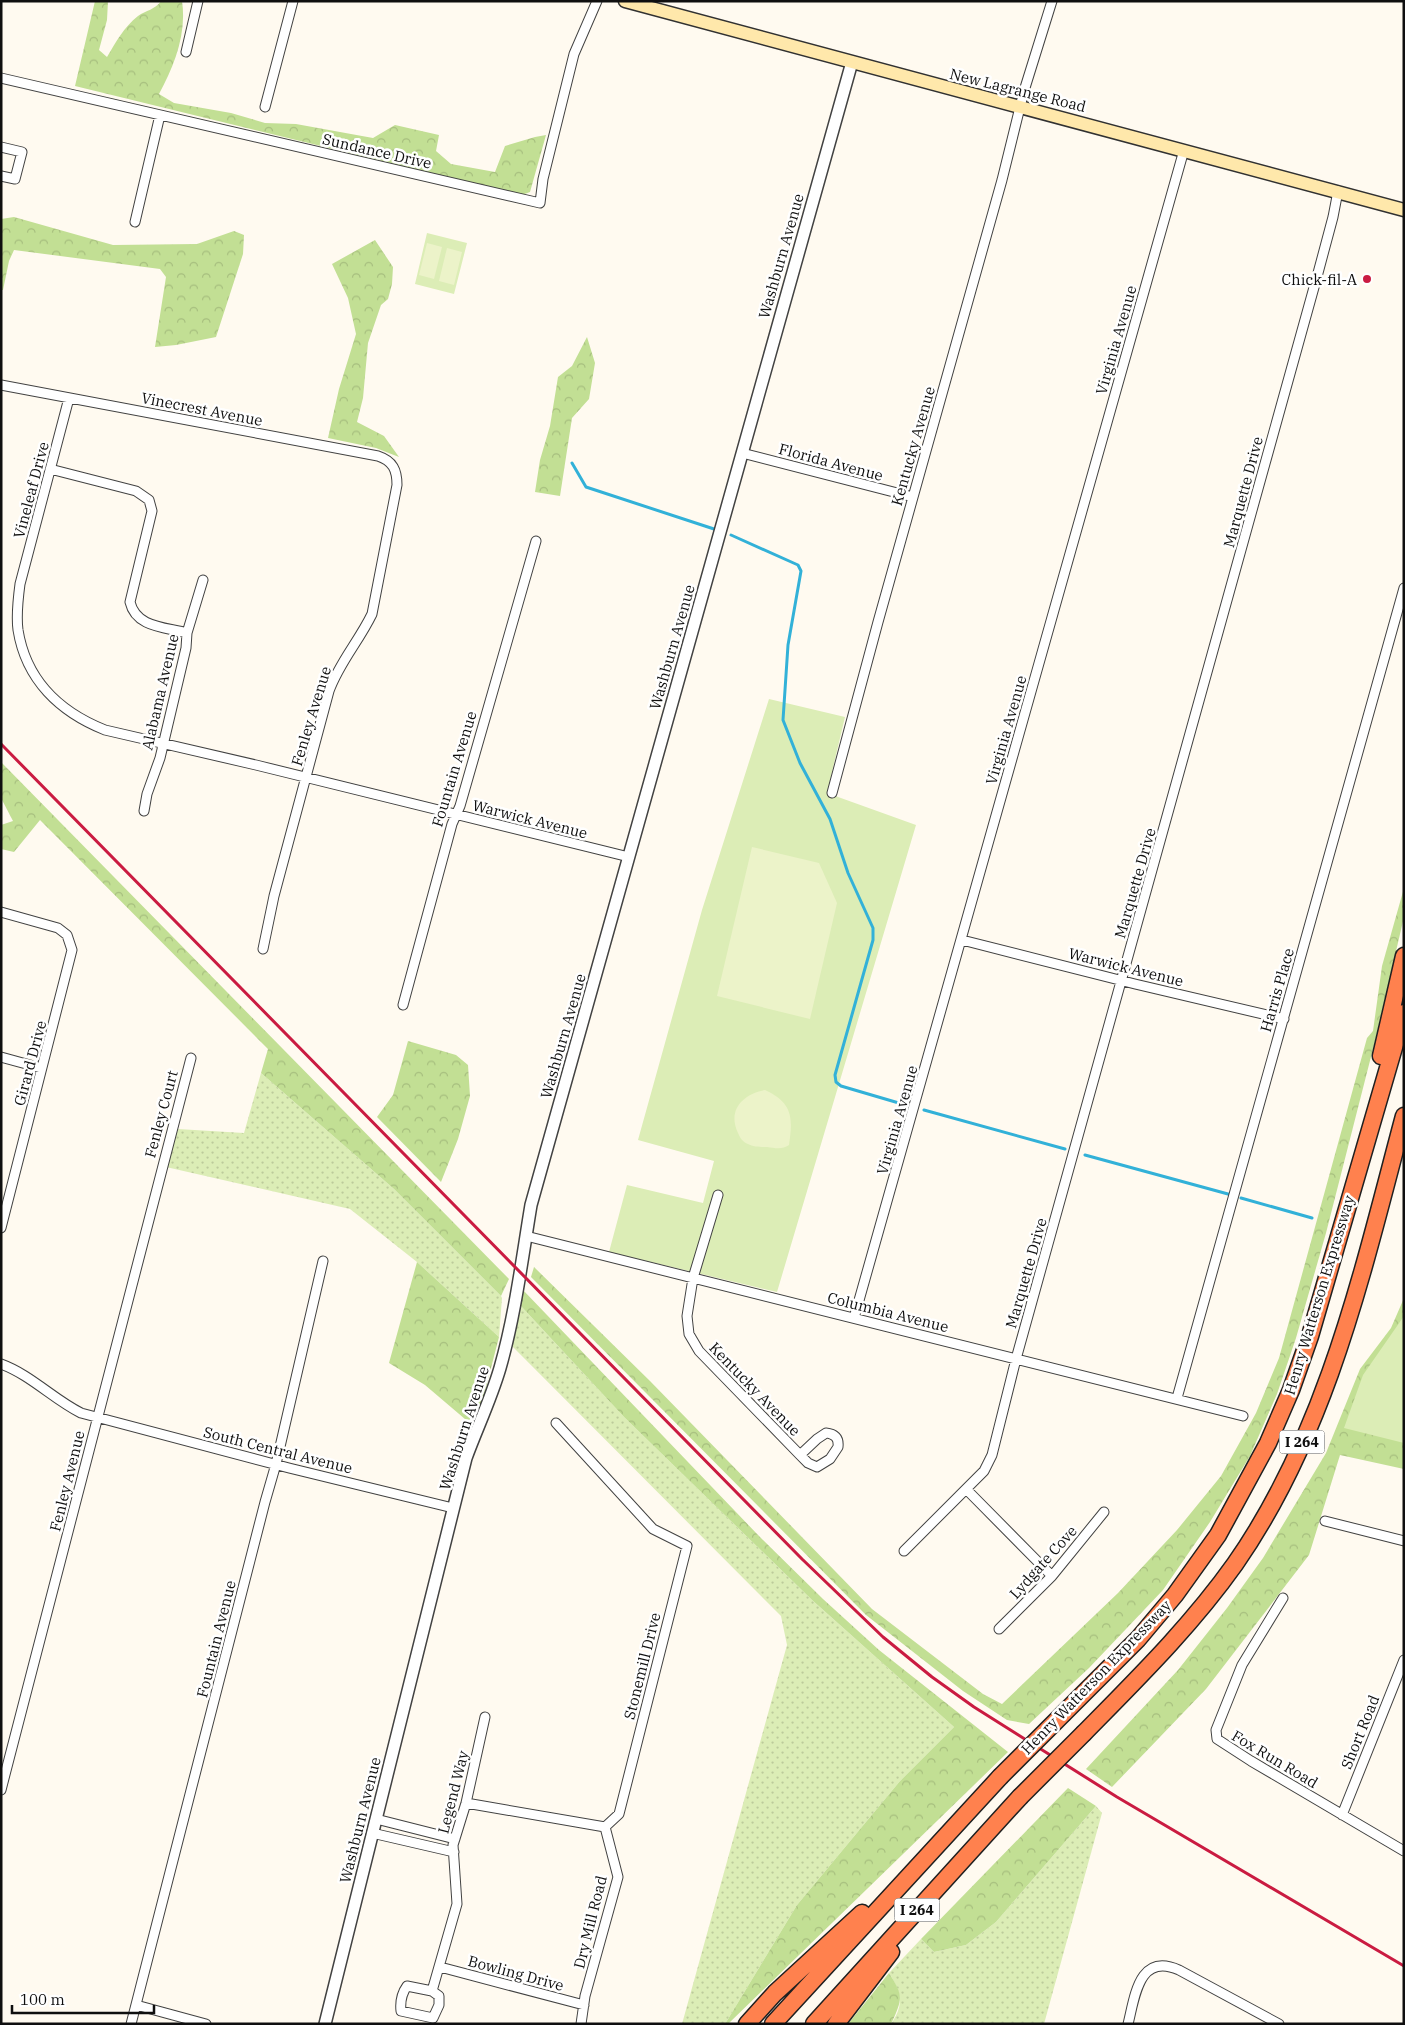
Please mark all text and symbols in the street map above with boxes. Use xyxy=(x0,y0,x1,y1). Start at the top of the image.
street label: New Lagrange Road xyxy=(948,64,1088,116)
street label: Sundance Drive xyxy=(321,129,433,173)
street label: Washburn Avenue xyxy=(754,191,808,321)
place label: Chick-fil-A xyxy=(1282,270,1358,289)
marker: Chick-fil-A xyxy=(1361,273,1373,285)
street label: Virginia Avenue xyxy=(1091,283,1141,397)
street label: Kentucky Avenue xyxy=(887,384,939,508)
street label: Vinecrest Avenue xyxy=(140,388,264,430)
street label: Marquette Drive xyxy=(1219,434,1267,550)
street label: Florida Avenue xyxy=(777,439,885,485)
street label: Vineleaf Drive xyxy=(9,440,53,540)
street label: Washburn Avenue xyxy=(645,582,699,712)
street label: Alabama Avenue xyxy=(137,632,183,752)
street label: Fenley Avenue xyxy=(287,664,335,768)
street label: Virginia Avenue xyxy=(981,673,1031,787)
street label: Fountain Avenue xyxy=(427,709,481,829)
street label: Warwick Avenue xyxy=(470,796,590,842)
street label: Marquette Drive xyxy=(1110,826,1160,940)
street label: Warwick Avenue xyxy=(1066,944,1186,990)
street label: Harris Place xyxy=(1256,946,1298,1034)
street label: Washburn Avenue xyxy=(536,971,590,1101)
street label: Girard Drive xyxy=(10,1018,50,1108)
street label: Virginia Avenue xyxy=(872,1063,922,1177)
street label: Fenley Court xyxy=(140,1068,182,1160)
street label: Henry Watterson Expressway xyxy=(1280,1193,1358,1397)
street label: Marquette Drive xyxy=(1001,1216,1051,1330)
street label: Columbia Avenue xyxy=(825,1288,951,1336)
street label: Kentucky Avenue xyxy=(705,1338,805,1440)
street label: Washburn Avenue xyxy=(435,1364,493,1492)
street label: South Central Avenue xyxy=(202,1422,354,1478)
street label: Fenley Avenue xyxy=(45,1429,89,1533)
road number: I 264 xyxy=(1280,1430,1324,1454)
street label: Lydgate Cove xyxy=(1005,1521,1081,1603)
street label: Fountain Avenue xyxy=(192,1578,240,1700)
street label: Henry Watterson Expressway xyxy=(1017,1596,1175,1758)
street label: Stonemill Drive xyxy=(620,1611,664,1721)
street label: Short Road xyxy=(1337,1692,1383,1772)
street label: Fox Run Road xyxy=(1229,1726,1321,1792)
street label: Legend Way xyxy=(434,1749,472,1835)
street label: Washburn Avenue xyxy=(335,1755,385,1885)
street label: Dry Mill Road xyxy=(569,1873,611,1971)
road number: I 264 xyxy=(894,1898,940,1922)
street label: Bowling Drive xyxy=(466,1951,566,1995)
scale bar xyxy=(12,1982,155,2014)
text: 100 m xyxy=(20,1990,65,2009)

